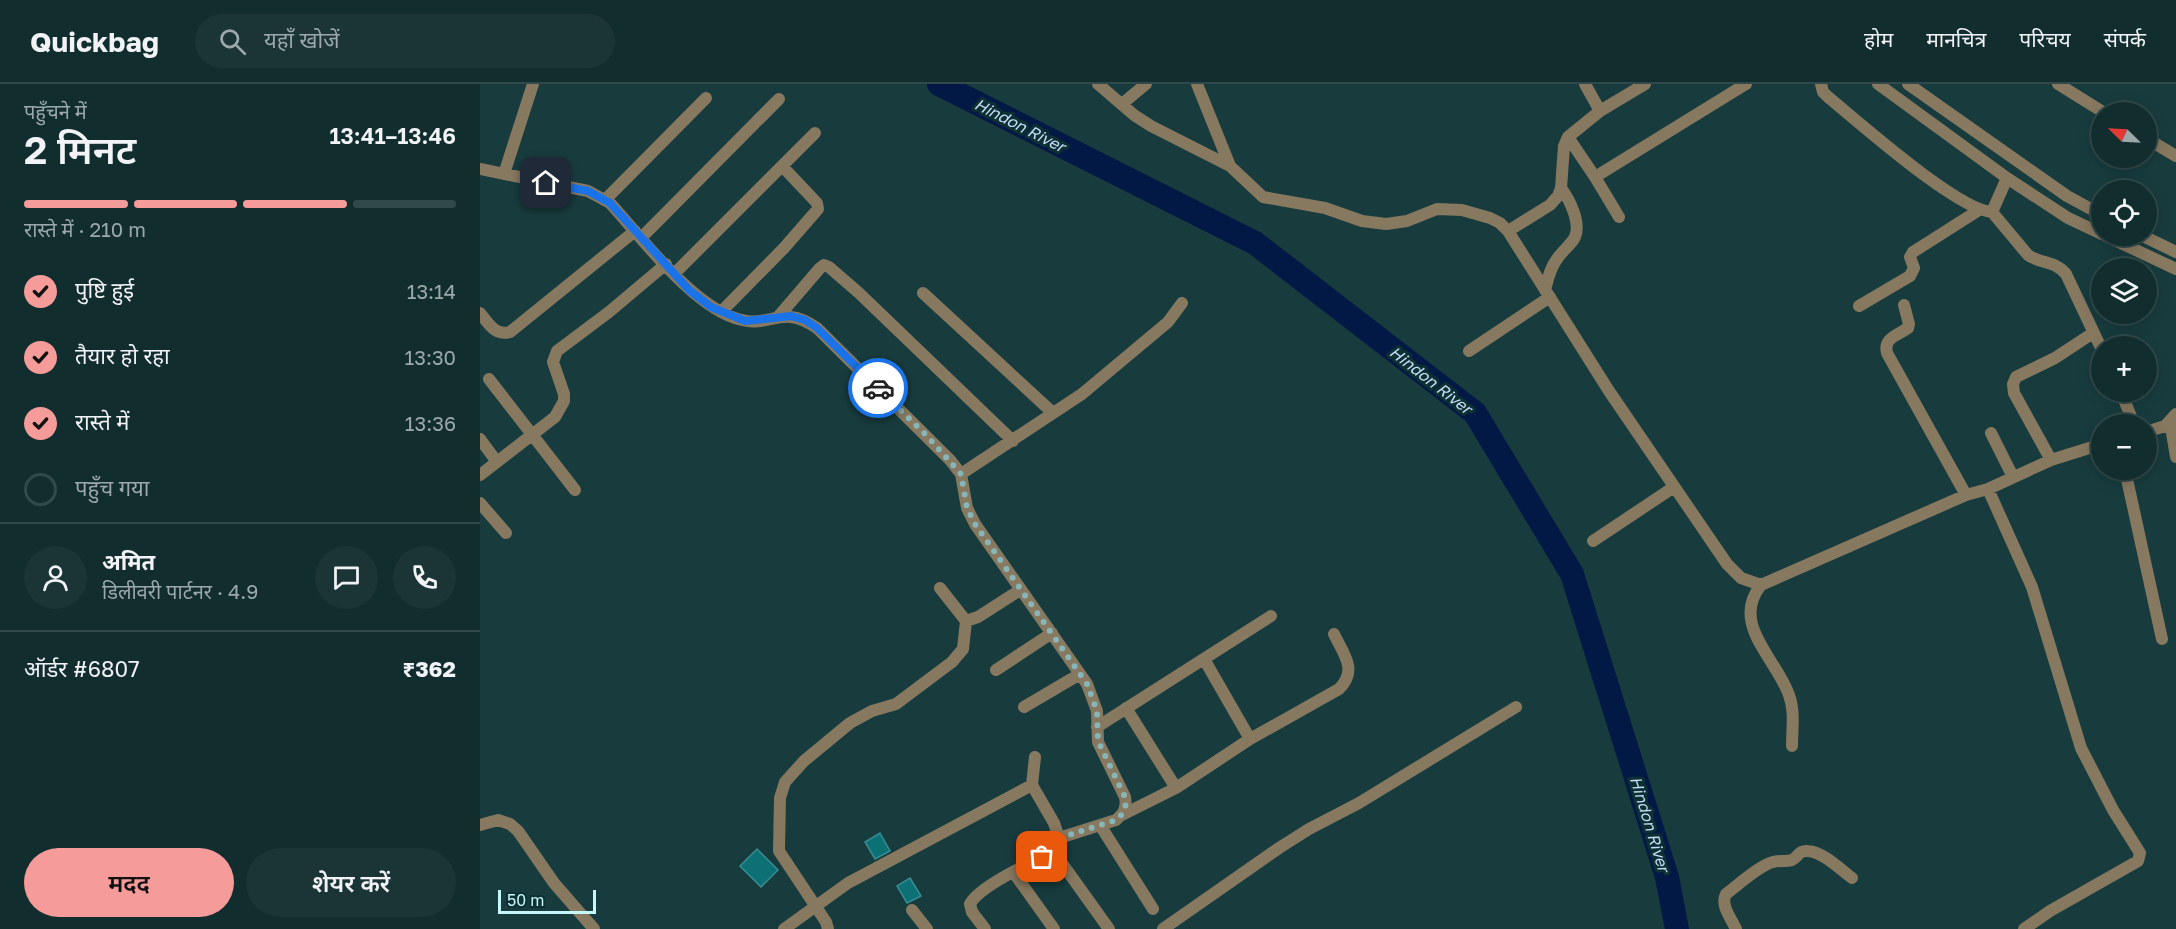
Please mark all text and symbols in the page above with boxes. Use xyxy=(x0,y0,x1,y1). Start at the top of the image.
search box xyxy=(195,14,615,68)
text: Quickbag xyxy=(30,25,159,58)
icon: search xyxy=(216,25,249,58)
text: यहाँ खोजें xyxy=(264,26,340,53)
text: होम xyxy=(1864,26,1893,52)
text: मानचित्र xyxy=(1926,26,1986,52)
text: परिचय xyxy=(2019,26,2071,52)
text: संपर्क xyxy=(2104,26,2146,52)
water label: Hindon River xyxy=(971,94,1071,158)
text: पहुँचने में xyxy=(24,99,87,123)
north arrow xyxy=(2091,102,2157,168)
map controls xyxy=(2091,102,2157,480)
text: 13:41–13:46 xyxy=(329,122,456,149)
text: 2 मिनट xyxy=(24,126,136,173)
pin xyxy=(520,157,571,208)
icon: home xyxy=(529,166,562,199)
button: locate xyxy=(2091,180,2157,246)
text: रास्ते में · 210 m xyxy=(24,217,146,241)
button: layers xyxy=(2091,258,2157,324)
icon: check xyxy=(24,275,57,308)
text: पुष्टि हुई xyxy=(75,276,134,303)
text: 13:14 xyxy=(407,279,456,303)
button: + xyxy=(2091,336,2157,402)
icon: check xyxy=(24,341,57,374)
text: तैयार हो रहा xyxy=(75,342,170,369)
water label: Hindon River xyxy=(1386,342,1478,420)
text: 13:30 xyxy=(405,345,456,369)
courier xyxy=(848,358,908,418)
icon: car xyxy=(862,372,895,405)
icon: check xyxy=(24,407,57,440)
text: रास्ते में xyxy=(75,408,129,435)
text: 13:36 xyxy=(405,411,456,435)
button: − xyxy=(2091,414,2157,480)
text: पहुँच गया xyxy=(75,474,150,501)
button: person xyxy=(24,546,87,609)
button: chat xyxy=(315,546,378,609)
button: phone xyxy=(393,546,456,609)
text: अमित xyxy=(102,548,155,575)
text: डिलीवरी पार्टनर · 4.9 xyxy=(102,579,258,603)
text: ऑर्डर #6807 xyxy=(24,655,140,682)
text: ₹362 xyxy=(403,655,456,682)
water label: Hindon River xyxy=(1626,774,1675,877)
pin xyxy=(1016,831,1067,882)
icon: bag xyxy=(1025,840,1058,873)
button: मदद xyxy=(24,848,234,917)
button: शेयर करें xyxy=(246,848,456,917)
scale bar xyxy=(498,887,596,914)
text: 50 m xyxy=(507,890,544,910)

